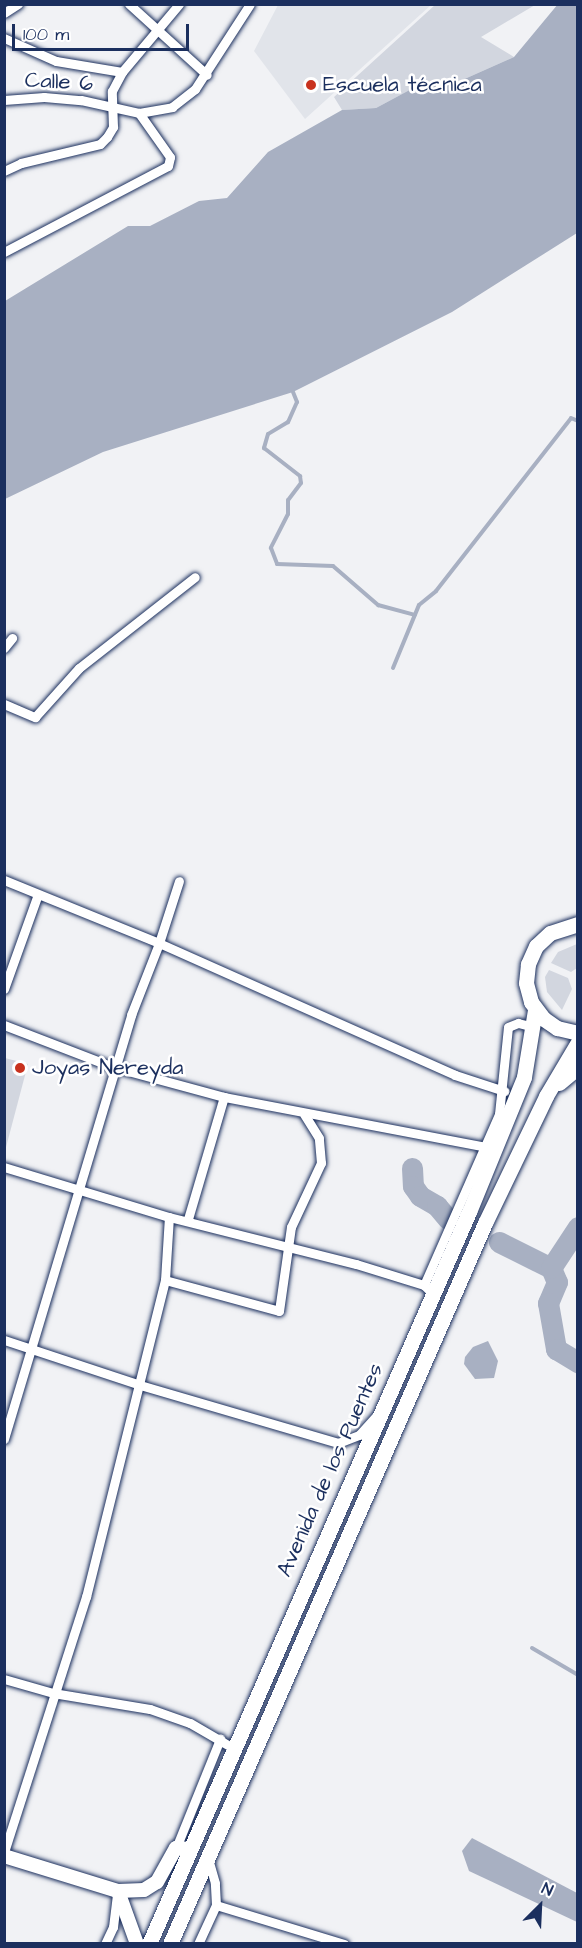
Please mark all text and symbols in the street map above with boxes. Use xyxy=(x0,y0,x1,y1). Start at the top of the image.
scale bar xyxy=(15,12,192,50)
text: 100 m xyxy=(23,22,69,47)
street label: Calle 6 xyxy=(24,67,94,97)
place label: Escuela técnica xyxy=(323,72,482,98)
marker: Escuela técnica xyxy=(304,78,318,92)
place label: Joyas Nereyda xyxy=(32,1055,183,1081)
marker: Joyas Nereyda xyxy=(13,1061,27,1075)
street label: Avenida de los Puentes xyxy=(271,1359,389,1581)
north arrow xyxy=(510,1876,570,1936)
text: N xyxy=(538,1877,556,1902)

